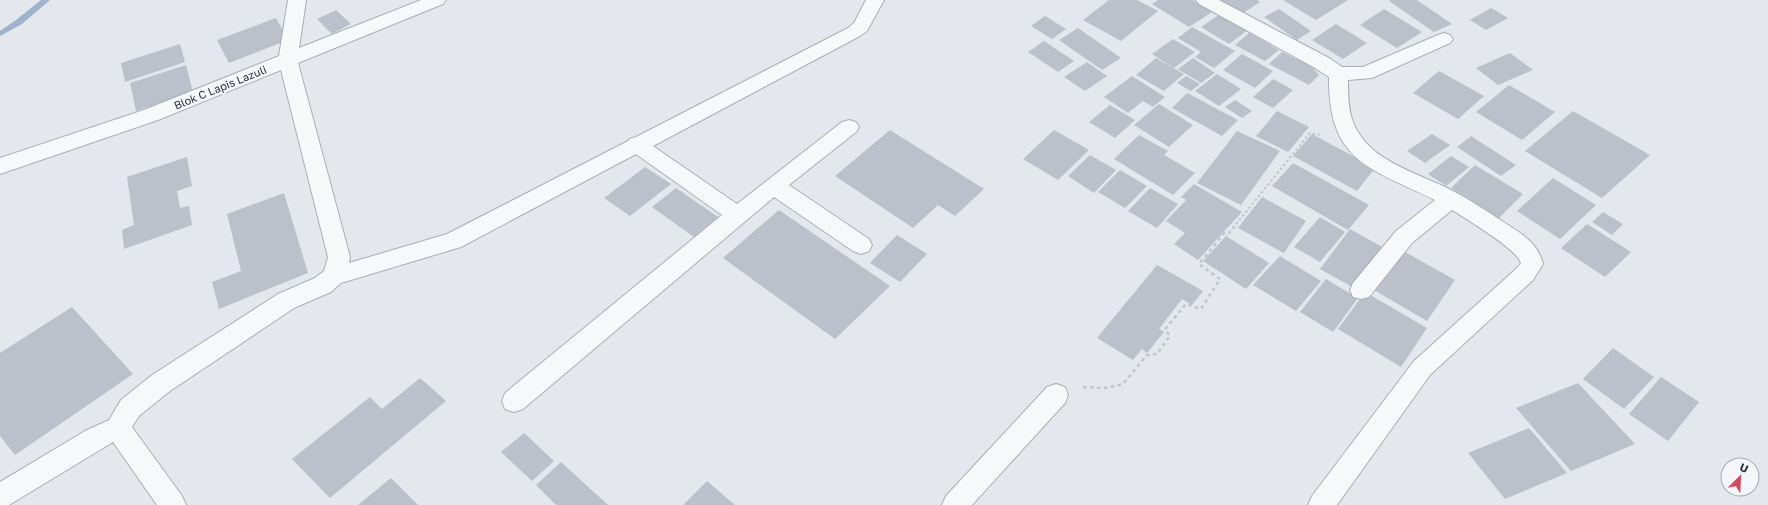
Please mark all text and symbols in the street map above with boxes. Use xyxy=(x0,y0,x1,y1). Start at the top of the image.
street label: Blok C Lapis Lazuli xyxy=(172,62,268,112)
north arrow xyxy=(1720,457,1760,497)
text: U xyxy=(1738,460,1751,475)

